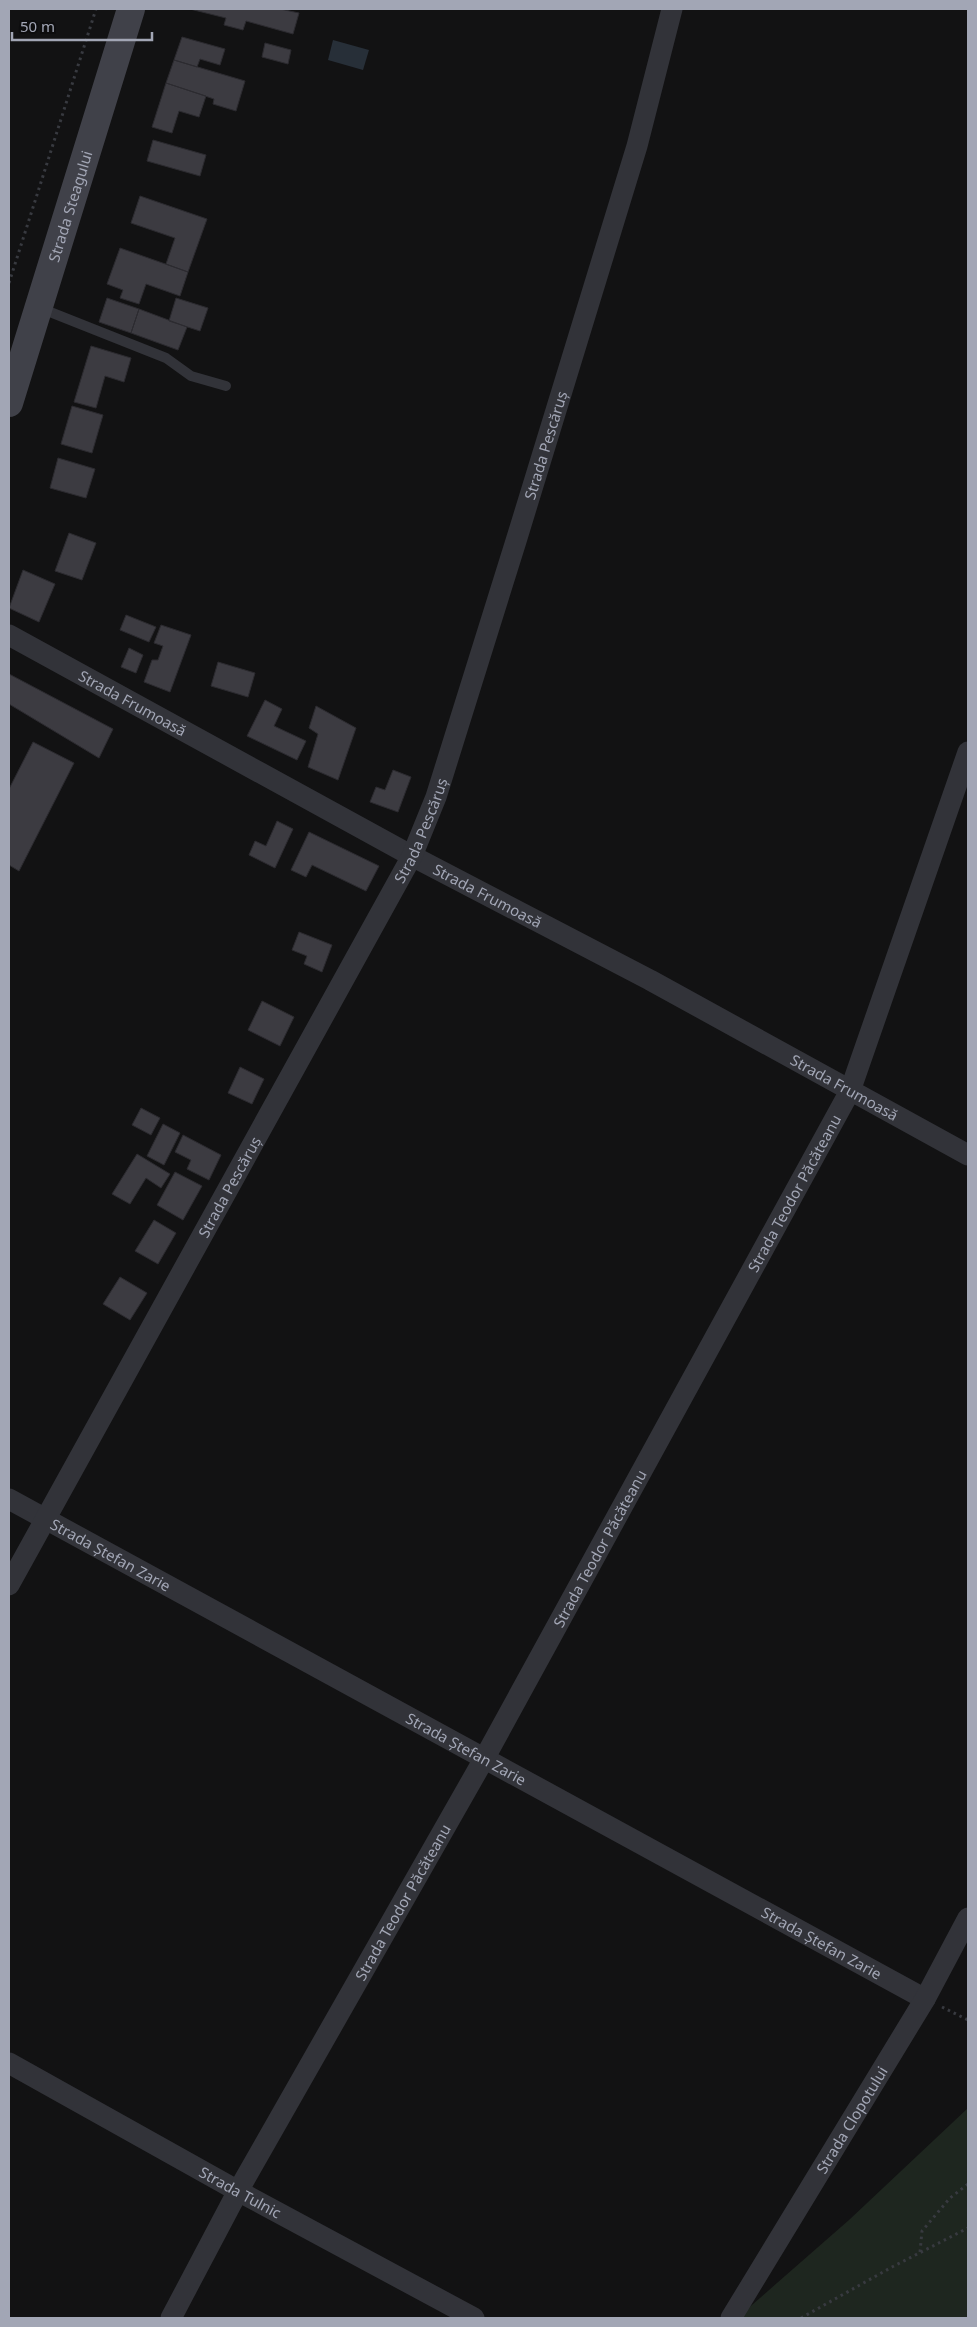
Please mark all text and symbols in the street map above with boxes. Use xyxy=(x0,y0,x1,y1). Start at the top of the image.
scale bar xyxy=(12,10,152,42)
text: 50 m xyxy=(20,16,55,36)
street label: Strada Steagului xyxy=(43,148,97,264)
street label: Strada Pescăruș xyxy=(519,389,571,502)
street label: Strada Frumoasă xyxy=(75,665,190,740)
street label: Strada Pescăruș xyxy=(389,775,451,886)
street label: Strada Frumoasă xyxy=(430,859,546,932)
street label: Strada Frumoasă xyxy=(787,1049,902,1125)
street label: Strada Teodor Păcăteanu xyxy=(743,1111,845,1275)
street label: Strada Pescăruș xyxy=(193,1133,265,1241)
street label: Strada Teodor Păcăteanu xyxy=(548,1466,651,1631)
street label: Strada Ștefan Zarie xyxy=(47,1514,174,1595)
street label: Strada Ștefan Zarie xyxy=(403,1708,530,1790)
street label: Strada Teodor Păcăteanu xyxy=(350,1820,455,1984)
street label: Strada Ștefan Zarie xyxy=(758,1902,885,1984)
street label: Strada Clopotului xyxy=(811,2062,892,2177)
street label: Strada Tulnic xyxy=(196,2161,285,2223)

